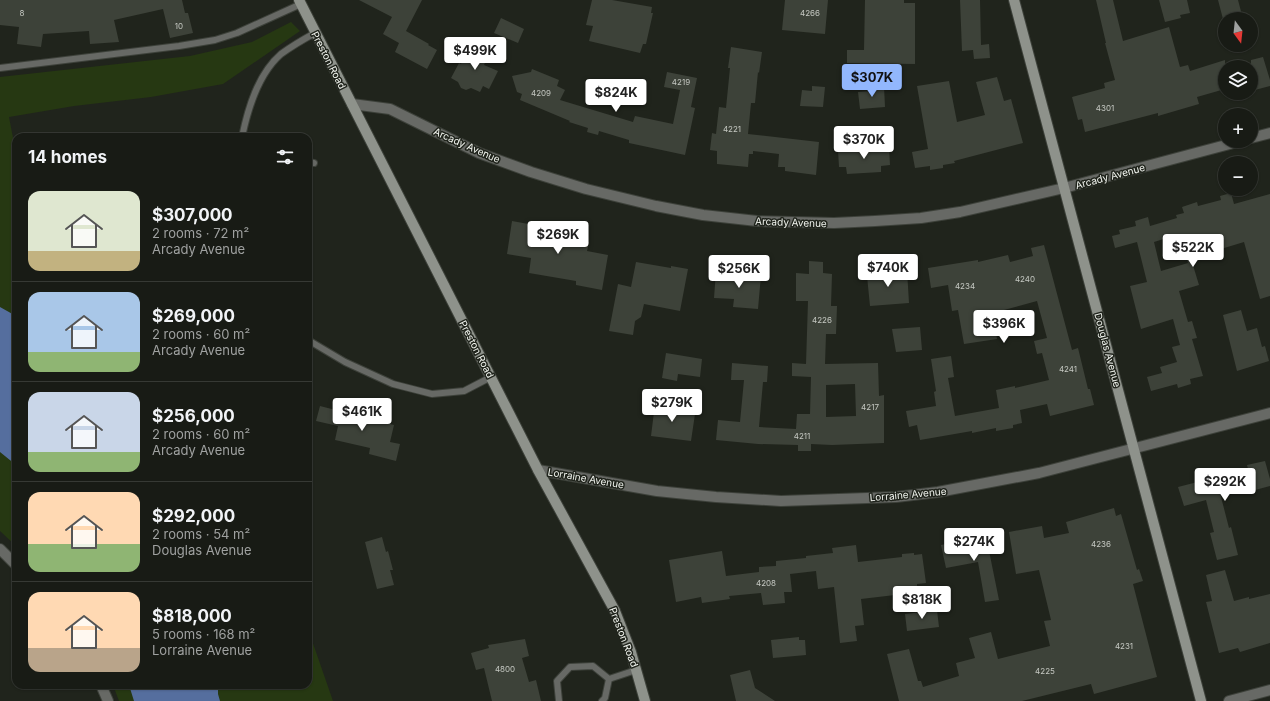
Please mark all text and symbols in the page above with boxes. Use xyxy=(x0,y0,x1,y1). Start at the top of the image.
house number: 8 xyxy=(20,8,25,18)
house number: 4266 xyxy=(800,8,820,18)
north arrow xyxy=(1218,12,1258,52)
map controls xyxy=(1218,12,1258,196)
house number: 10 xyxy=(175,21,183,31)
street label: Preston Road xyxy=(309,29,349,91)
pin: $499K xyxy=(447,37,503,71)
text: $499K xyxy=(453,42,497,58)
button: layers xyxy=(1218,60,1258,100)
pin: $307K xyxy=(844,64,900,98)
text: $307K xyxy=(851,69,893,85)
house number: 4219 xyxy=(672,77,690,87)
pin: $824K xyxy=(588,79,644,113)
text: $824K xyxy=(594,84,638,100)
house number: 4209 xyxy=(531,88,551,98)
house number: 4301 xyxy=(1096,103,1114,113)
button: + xyxy=(1218,108,1258,148)
house number: 4221 xyxy=(723,124,741,134)
street label: Arcady Avenue xyxy=(432,125,502,165)
pin: $370K xyxy=(836,126,892,160)
text: $370K xyxy=(843,131,885,147)
icon: filters xyxy=(274,146,296,168)
text: 14 homes xyxy=(28,147,107,167)
button: − xyxy=(1218,156,1258,196)
street label: Arcady Avenue xyxy=(1074,161,1146,191)
text: $307,000 xyxy=(152,205,233,225)
icon: home xyxy=(60,207,108,255)
street label: Arcady Avenue xyxy=(755,215,827,229)
pin: $269K xyxy=(530,221,586,255)
text: 2 rooms · 72 m² xyxy=(152,225,249,241)
text: $269K xyxy=(537,226,579,242)
pin: $522K xyxy=(1165,234,1221,268)
text: $522K xyxy=(1172,239,1214,255)
text: Arcady Avenue xyxy=(152,241,245,257)
pin: $740K xyxy=(860,254,916,288)
pin: $256K xyxy=(711,255,767,289)
text: $740K xyxy=(867,259,909,275)
text: $256K xyxy=(718,260,760,276)
house number: 4240 xyxy=(1015,274,1035,284)
house number: 4234 xyxy=(955,281,975,291)
text: $269,000 xyxy=(152,306,235,326)
icon: home xyxy=(60,308,108,356)
pin: $396K xyxy=(976,310,1032,344)
street label: Douglas Avenue xyxy=(1092,311,1124,389)
house number: 4226 xyxy=(812,315,832,325)
text: $396K xyxy=(982,315,1026,331)
street label: Preston Road xyxy=(457,318,497,380)
text: 2 rooms · 60 m² xyxy=(152,326,250,342)
text: Arcady Avenue xyxy=(152,342,245,358)
house number: 4241 xyxy=(1059,364,1077,374)
pin: $279K xyxy=(644,389,700,423)
text: $279K xyxy=(651,394,693,410)
pin: $461K xyxy=(334,398,390,432)
house number: 4217 xyxy=(861,402,879,412)
text: $461K xyxy=(342,403,382,419)
text: $256,000 xyxy=(152,406,235,426)
icon: home xyxy=(60,408,108,456)
text: 2 rooms · 60 m² xyxy=(152,426,250,442)
house number: 4211 xyxy=(794,431,810,441)
text: Arcady Avenue xyxy=(152,442,245,458)
street label: Lorraine Avenue xyxy=(547,465,625,491)
pin: $292K xyxy=(1197,468,1253,502)
text: $292K xyxy=(1204,473,1246,489)
street label: Lorraine Avenue xyxy=(869,485,947,503)
text: $292,000 xyxy=(152,506,235,526)
icon: home xyxy=(60,508,108,556)
text: 2 rooms · 54 m² xyxy=(152,526,250,542)
pin: $274K xyxy=(946,528,1002,562)
text: $274K xyxy=(953,533,995,549)
house number: 4236 xyxy=(1091,539,1111,549)
text: Douglas Avenue xyxy=(152,542,251,558)
house number: 4208 xyxy=(756,578,776,588)
pin: $818K xyxy=(894,586,950,620)
text: $818K xyxy=(902,591,942,607)
street label: Preston Road xyxy=(607,605,641,669)
text: $818,000 xyxy=(152,606,232,626)
icon: home xyxy=(60,608,108,656)
text: 5 rooms · 168 m² xyxy=(152,626,255,642)
house number: 4231 xyxy=(1115,641,1133,651)
text: Lorraine Avenue xyxy=(152,642,252,658)
house number: 4800 xyxy=(495,664,515,674)
house number: 4225 xyxy=(1035,666,1055,676)

